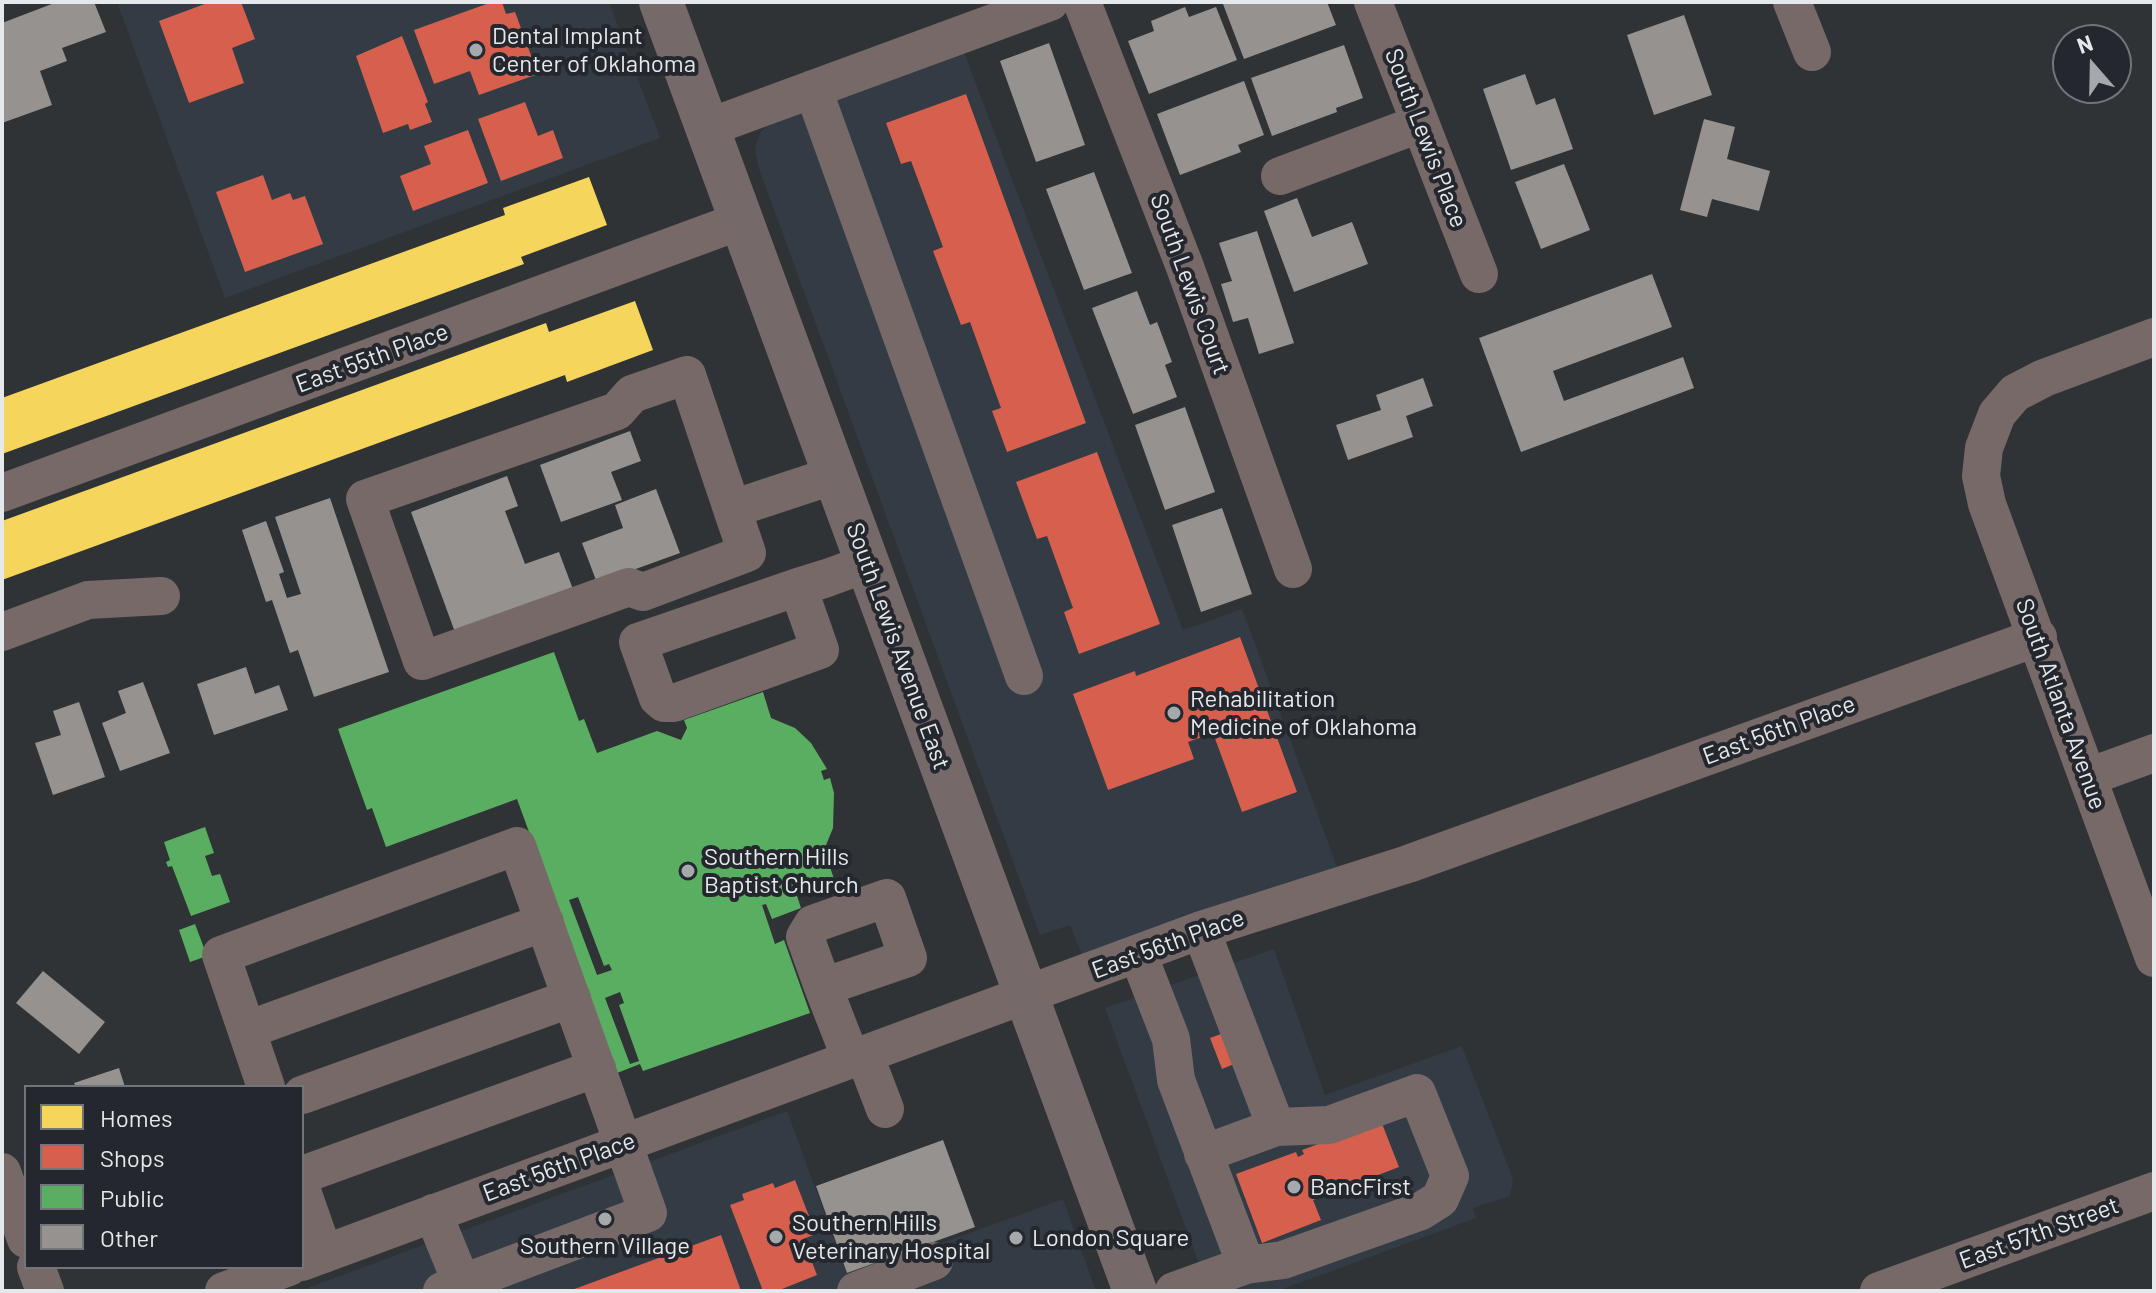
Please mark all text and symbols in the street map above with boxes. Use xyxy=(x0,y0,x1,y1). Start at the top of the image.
place label: Dental Implant Center of Oklahoma xyxy=(492,22,696,78)
north arrow xyxy=(2052,24,2132,104)
text: N xyxy=(2073,29,2096,58)
marker: Dental Implant Center of Oklahoma xyxy=(467,41,485,59)
street label: South Lewis Place xyxy=(1379,44,1473,232)
street label: South Lewis Court xyxy=(1144,190,1236,378)
street label: East 55th Place xyxy=(292,317,452,399)
street label: South Lewis Avenue East xyxy=(840,519,956,773)
street label: South Atlanta Avenue xyxy=(2009,595,2113,813)
place label: Rehabilitation Medicine of Oklahoma xyxy=(1190,685,1417,741)
street label: East 56th Place xyxy=(1699,689,1859,771)
marker: Rehabilitation Medicine of Oklahoma xyxy=(1165,704,1183,722)
place label: Southern Hills Baptist Church xyxy=(704,843,859,899)
marker: Southern Hills Baptist Church xyxy=(679,862,697,880)
street label: East 56th Place xyxy=(1088,903,1248,985)
legend xyxy=(24,1085,304,1269)
text: Homes xyxy=(100,1103,173,1132)
street label: East 56th Place xyxy=(479,1126,639,1208)
text: Shops xyxy=(100,1143,165,1172)
place label: BancFirst xyxy=(1310,1173,1411,1201)
marker: BancFirst xyxy=(1285,1178,1303,1196)
text: Public xyxy=(100,1183,164,1212)
street label: East 57th Street xyxy=(1955,1191,2123,1275)
place label: Southern Hills Veterinary Hospital xyxy=(792,1209,990,1265)
marker: Southern Village xyxy=(596,1210,614,1228)
text: Other xyxy=(100,1223,158,1252)
place label: London Square xyxy=(1032,1224,1189,1252)
marker: Southern Hills Veterinary Hospital xyxy=(767,1228,785,1246)
marker: London Square xyxy=(1007,1229,1025,1247)
place label: Southern Village xyxy=(520,1232,690,1260)

